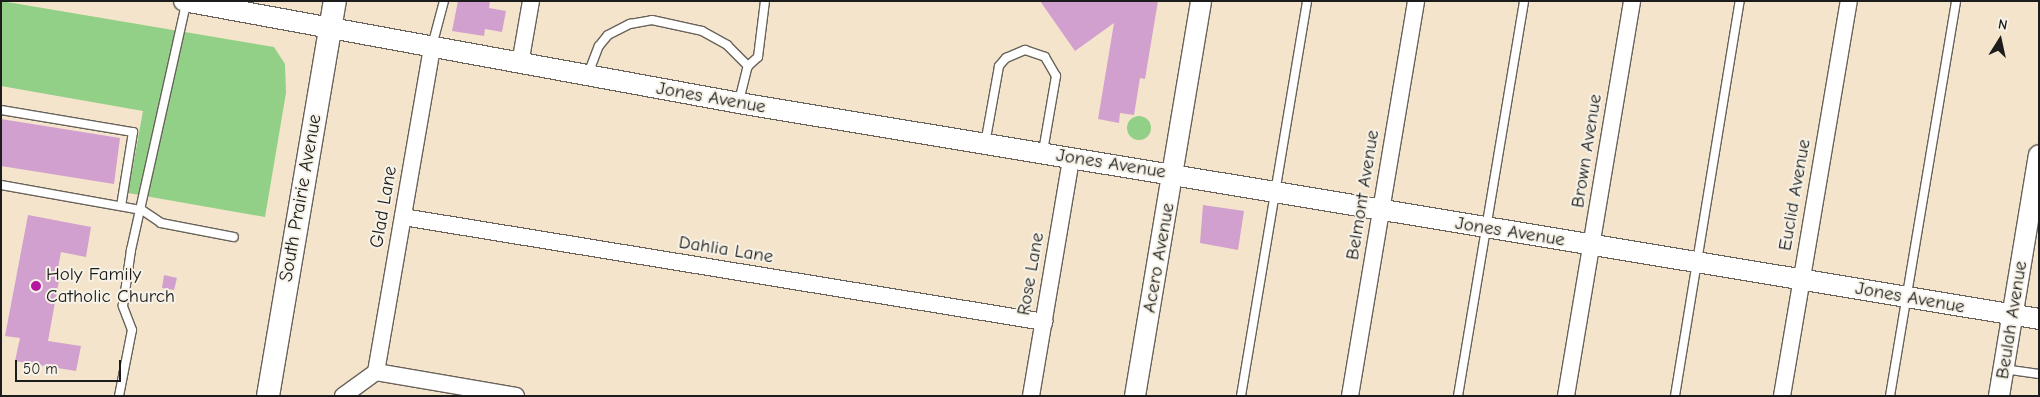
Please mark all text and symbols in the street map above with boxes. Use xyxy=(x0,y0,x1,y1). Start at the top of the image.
north arrow xyxy=(1975,15,2025,65)
text: N xyxy=(1997,16,2009,34)
street label: Jones Avenue xyxy=(654,77,768,119)
street label: Brown Avenue xyxy=(1567,92,1607,210)
street label: South Prairie Avenue xyxy=(275,112,327,284)
street label: Belmont Avenue xyxy=(1341,128,1385,262)
street label: Euclid Avenue xyxy=(1774,137,1816,253)
street label: Jones Avenue xyxy=(1054,144,1168,184)
street label: Glad Lane xyxy=(366,164,402,250)
street label: Acero Avenue xyxy=(1138,201,1180,315)
street label: Jones Avenue xyxy=(1453,212,1567,252)
street label: Dahlia Lane xyxy=(677,231,775,269)
street label: Rose Lane xyxy=(1013,231,1049,317)
street label: Beulah Avenue xyxy=(1991,259,2033,381)
place label: Holy Family Catholic Church xyxy=(46,264,175,308)
street label: Jones Avenue xyxy=(1853,277,1967,319)
marker: Holy Family Catholic Church xyxy=(30,280,42,292)
scale bar xyxy=(18,350,124,382)
text: 50 m xyxy=(23,360,58,378)

